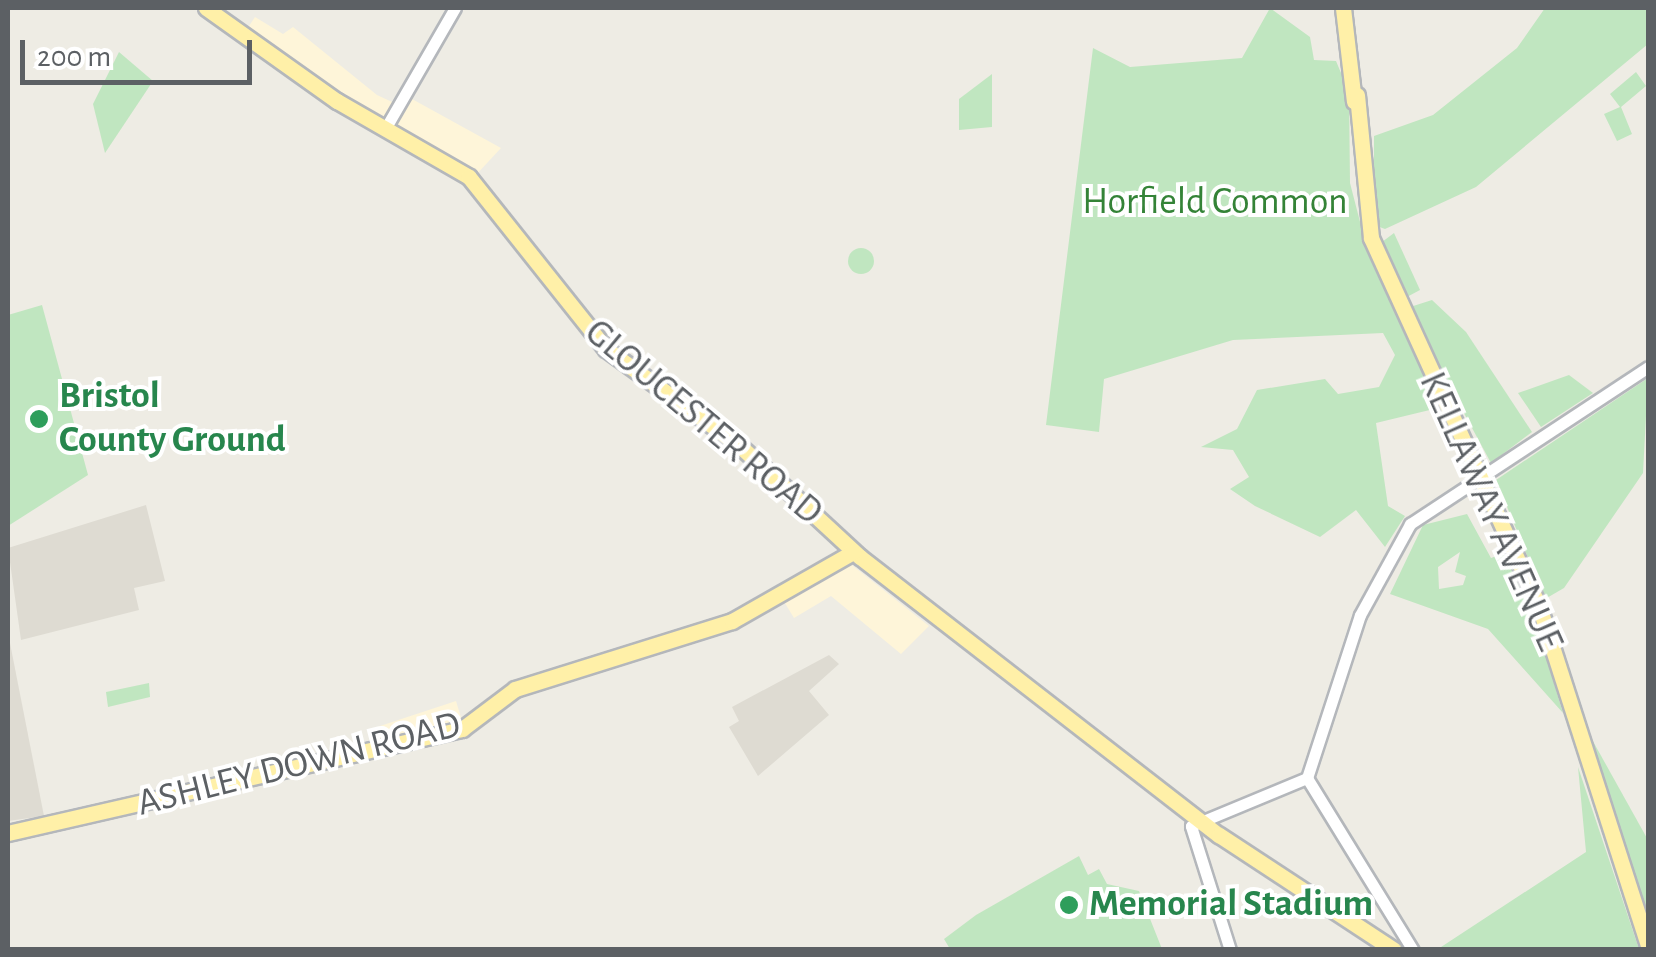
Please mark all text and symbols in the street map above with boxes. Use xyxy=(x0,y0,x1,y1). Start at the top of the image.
scale bar xyxy=(25,20,258,82)
text: 200 m xyxy=(37,42,111,72)
park label: Horfield Common xyxy=(1082,180,1348,226)
street label: GLOUCESTER ROAD xyxy=(575,310,831,536)
street label: KELLAWAY AVENUE xyxy=(1408,366,1572,658)
place label: Bristol County Ground xyxy=(59,374,286,464)
marker: Bristol County Ground xyxy=(28,408,50,430)
street label: ASHLEY DOWN ROAD xyxy=(133,703,465,827)
place label: Memorial Stadium xyxy=(1089,882,1373,928)
marker: Memorial Stadium xyxy=(1058,894,1080,916)

